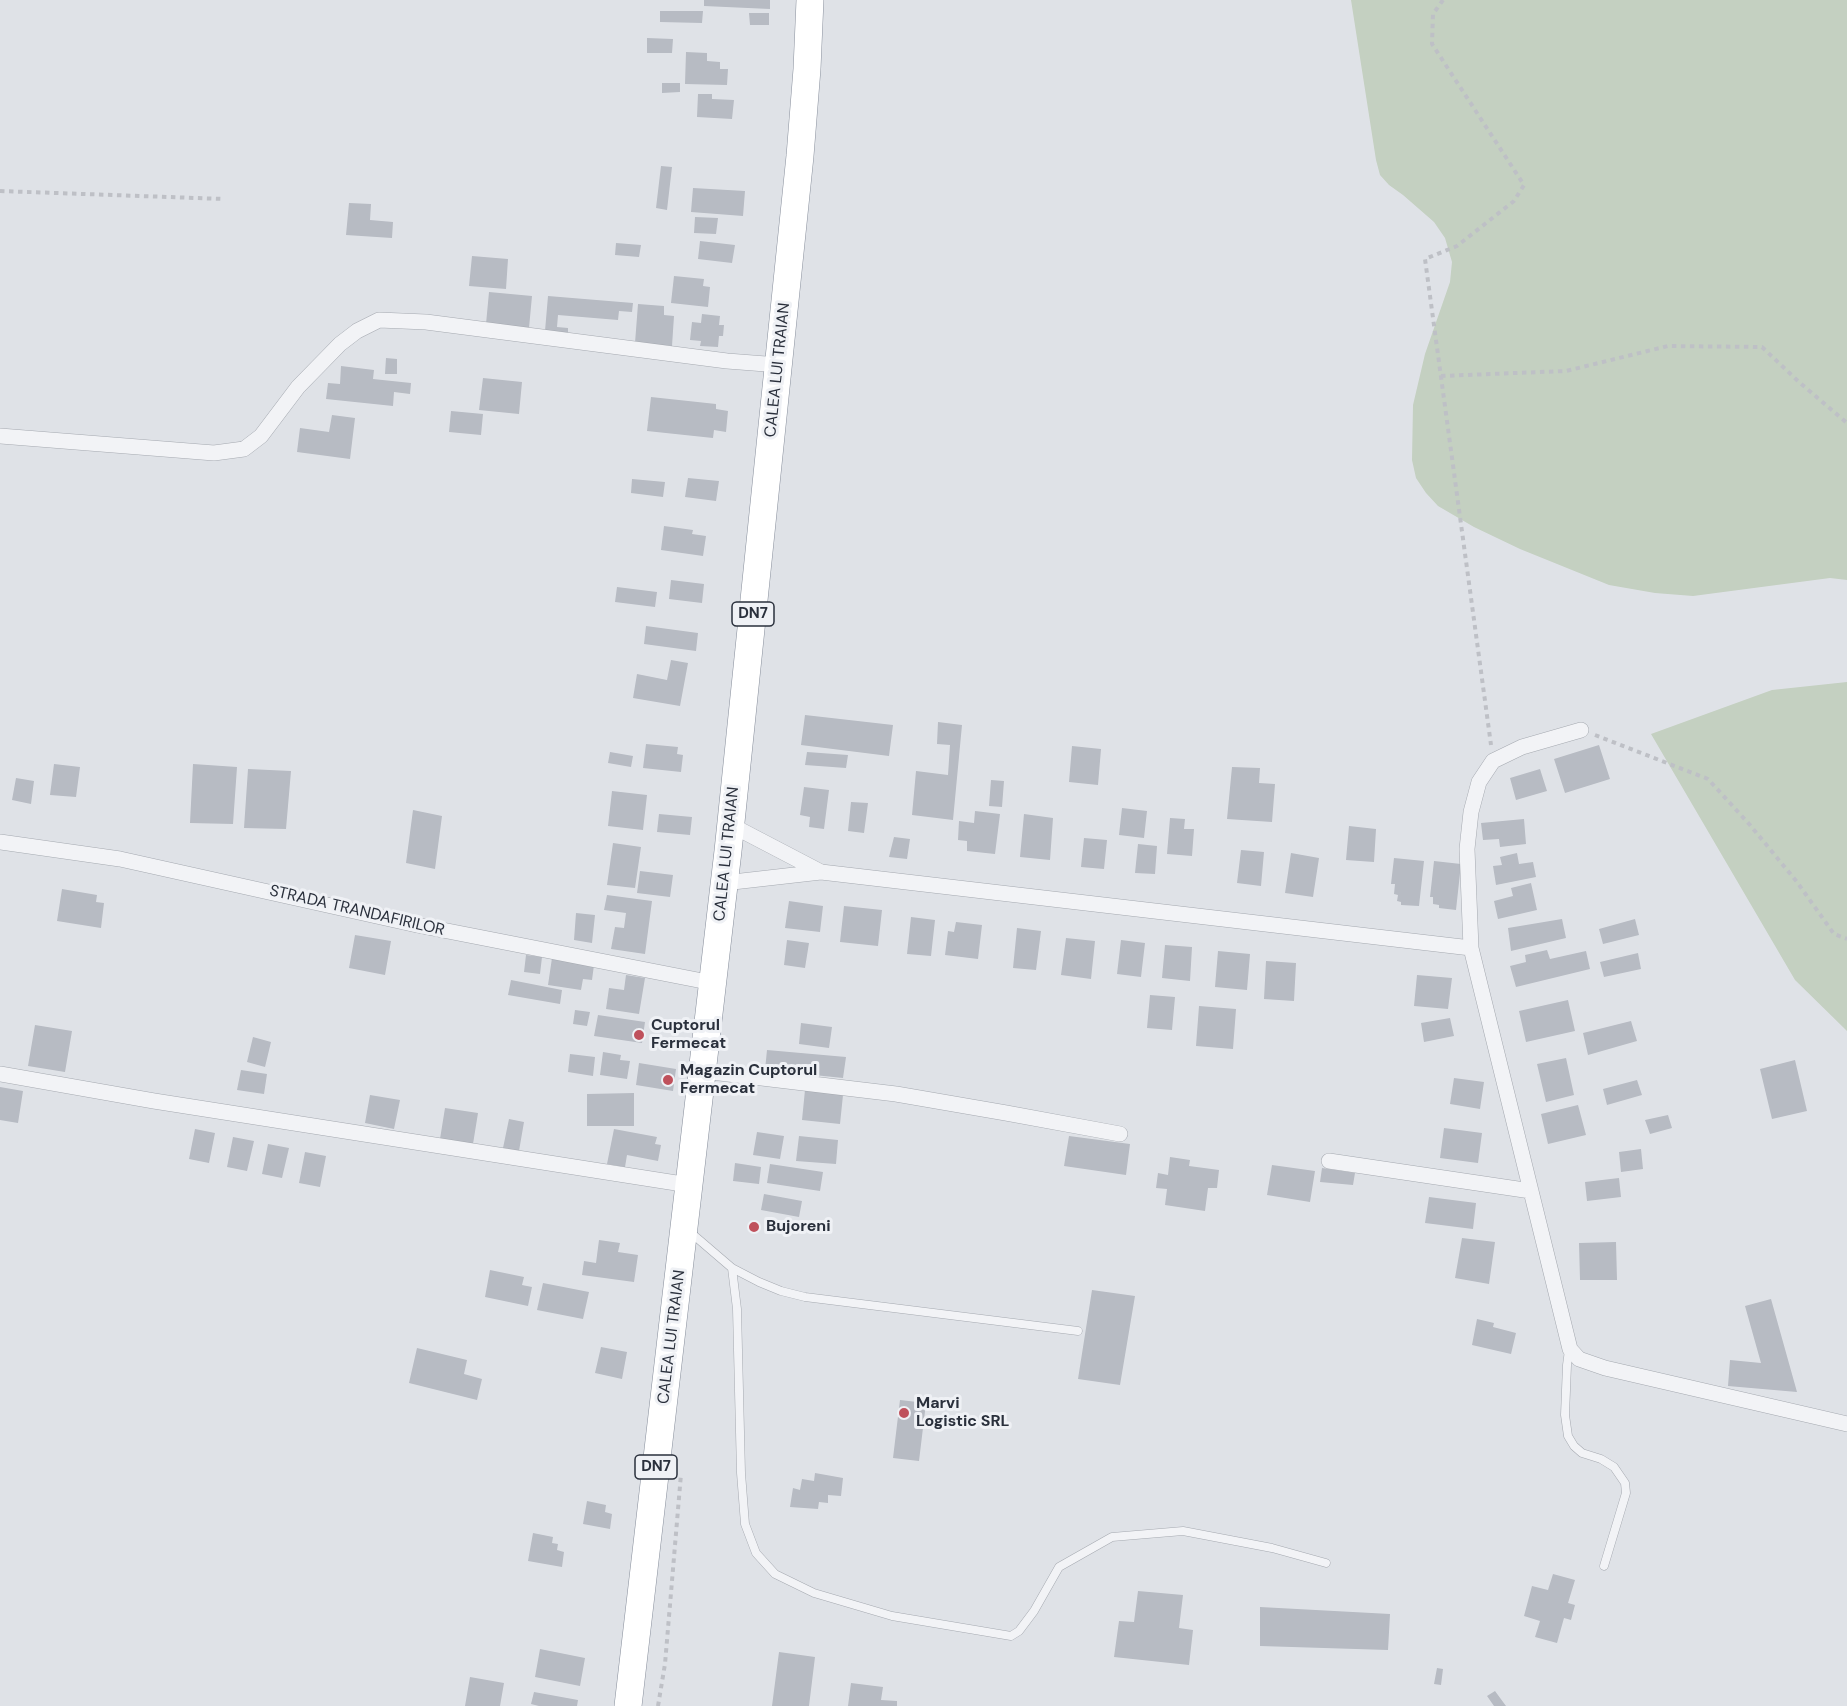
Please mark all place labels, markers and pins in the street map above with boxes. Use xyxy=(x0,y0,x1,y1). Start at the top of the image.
place label: Cuptorul Fermecat xyxy=(651,1016,726,1054)
marker: Cuptorul Fermecat xyxy=(632,1028,646,1042)
place label: Magazin Cuptorul Fermecat xyxy=(680,1061,817,1099)
marker: Magazin Cuptorul Fermecat xyxy=(661,1073,675,1087)
place label: Bujoreni xyxy=(766,1217,831,1237)
marker: Bujoreni xyxy=(747,1220,761,1234)
place label: Marvi Logistic SRL xyxy=(916,1394,1009,1432)
marker: Marvi Logistic SRL xyxy=(897,1406,911,1420)

